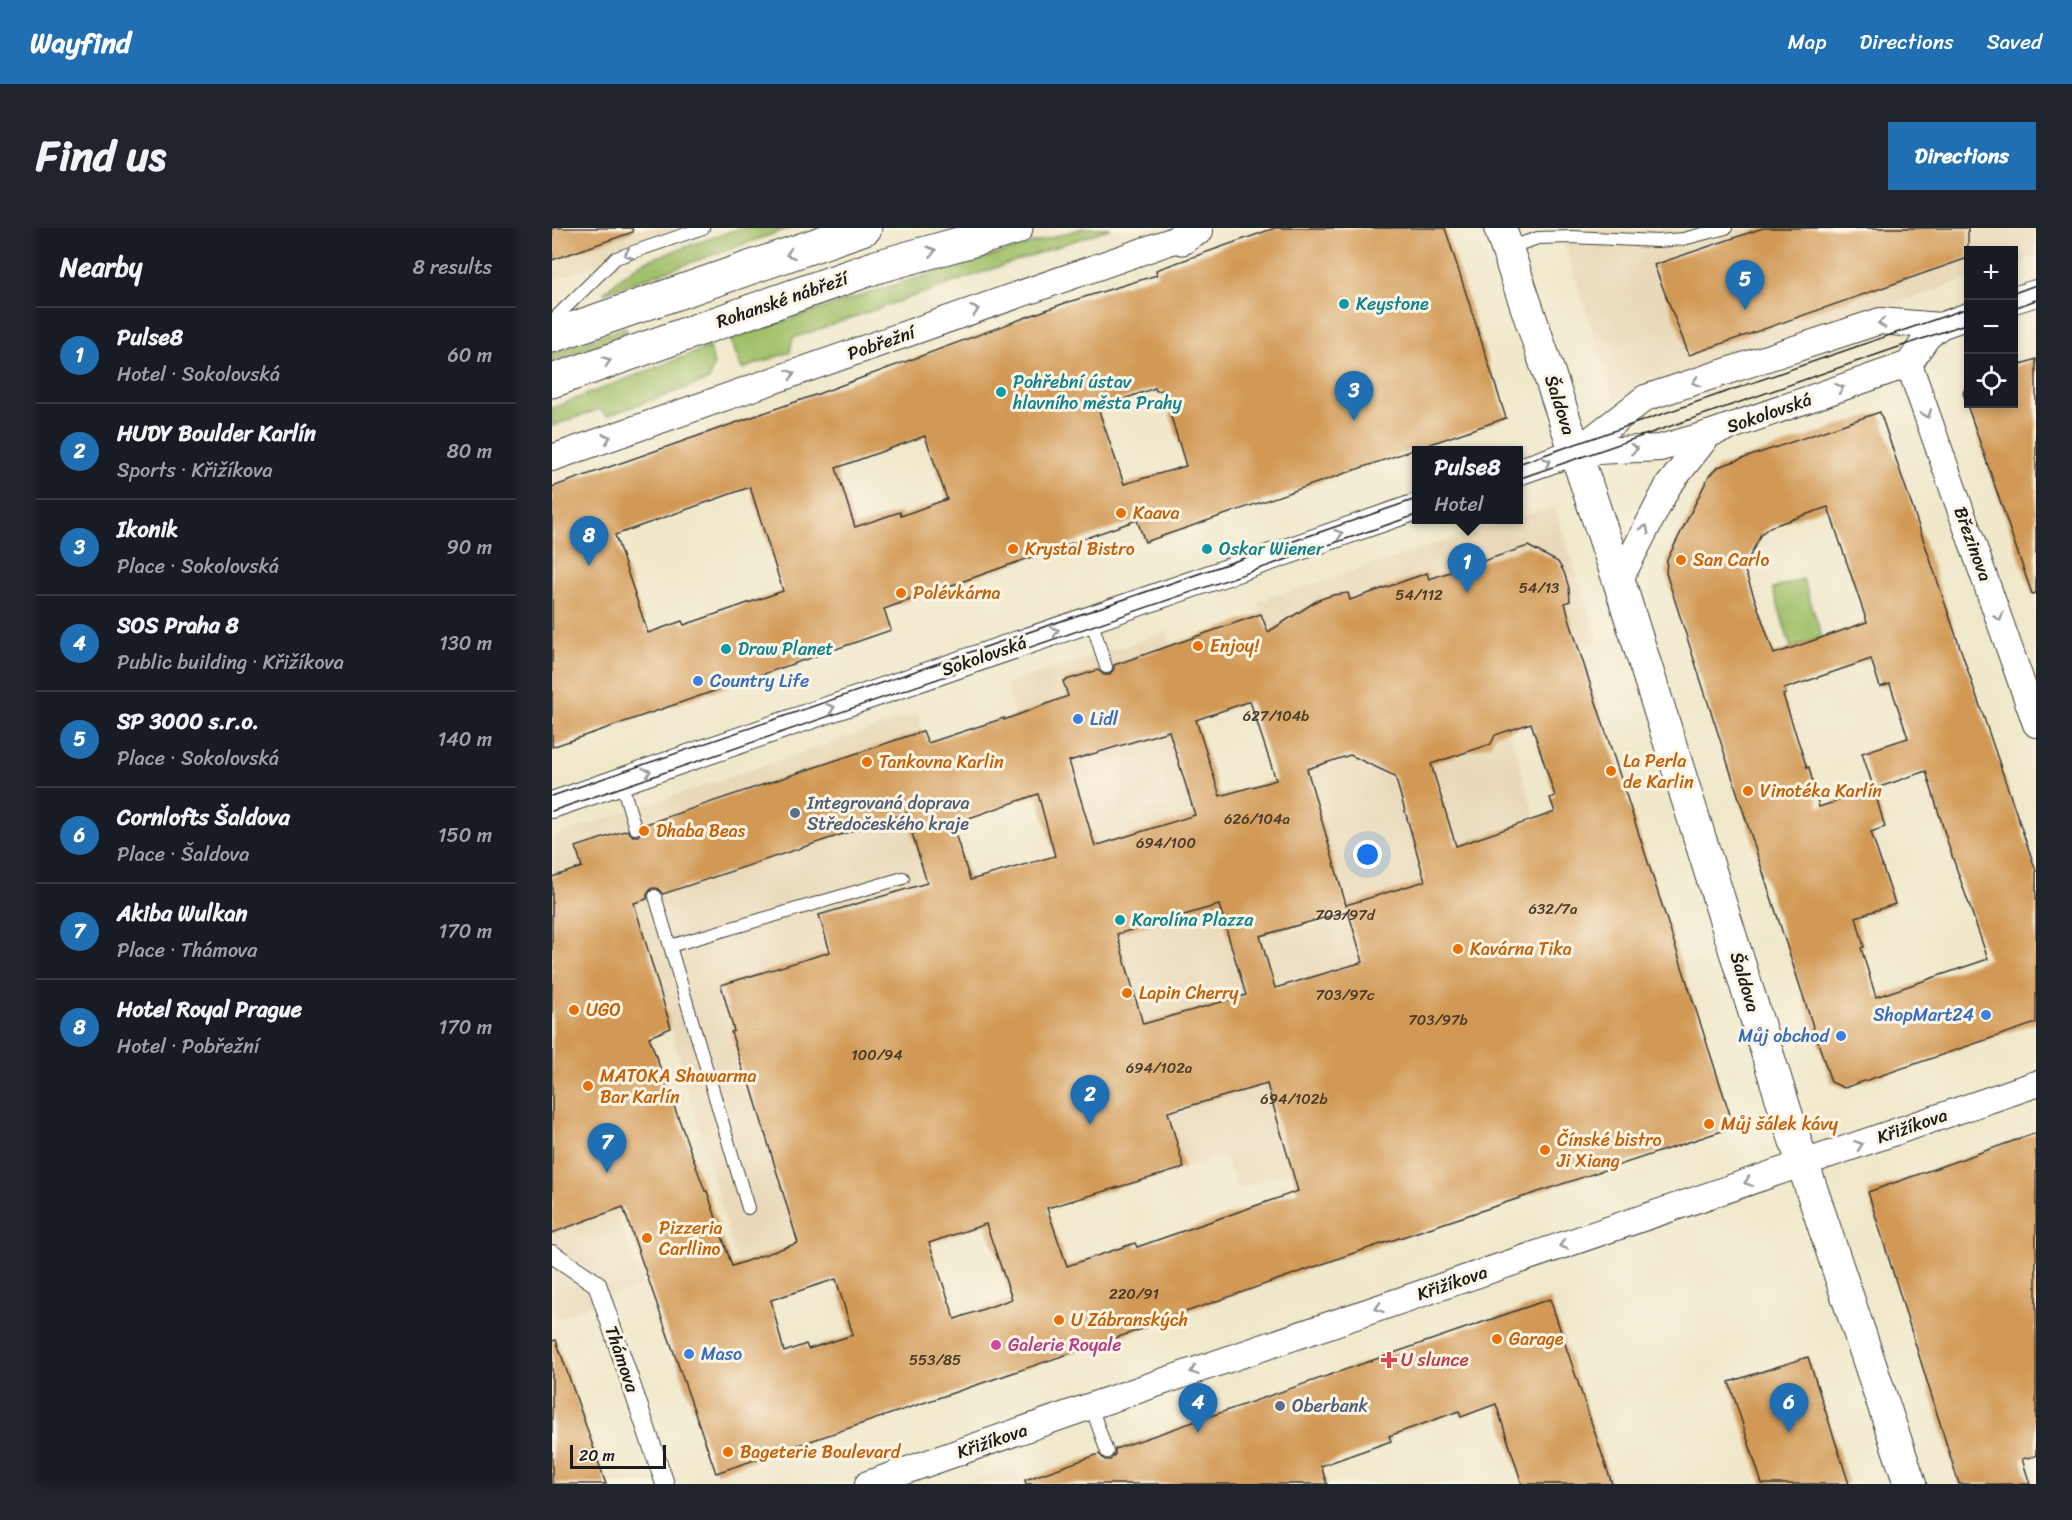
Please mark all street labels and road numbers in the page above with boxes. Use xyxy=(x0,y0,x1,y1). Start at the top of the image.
street label: Rohanské nábřeží xyxy=(712,262,854,338)
street label: Pobřežní xyxy=(843,316,921,369)
street label: Šaldova xyxy=(1535,371,1585,439)
street label: Sokolovská xyxy=(1722,383,1816,443)
street label: Březinova xyxy=(1945,502,2001,586)
street label: Sokolovská xyxy=(937,626,1031,686)
street label: Šaldova xyxy=(1721,948,1769,1016)
street label: Křižíkova xyxy=(1872,1099,1952,1153)
street label: Křižíkova xyxy=(1412,1256,1492,1310)
street label: Thámova xyxy=(596,1321,649,1398)
street label: Křižíkova xyxy=(952,1414,1032,1468)

